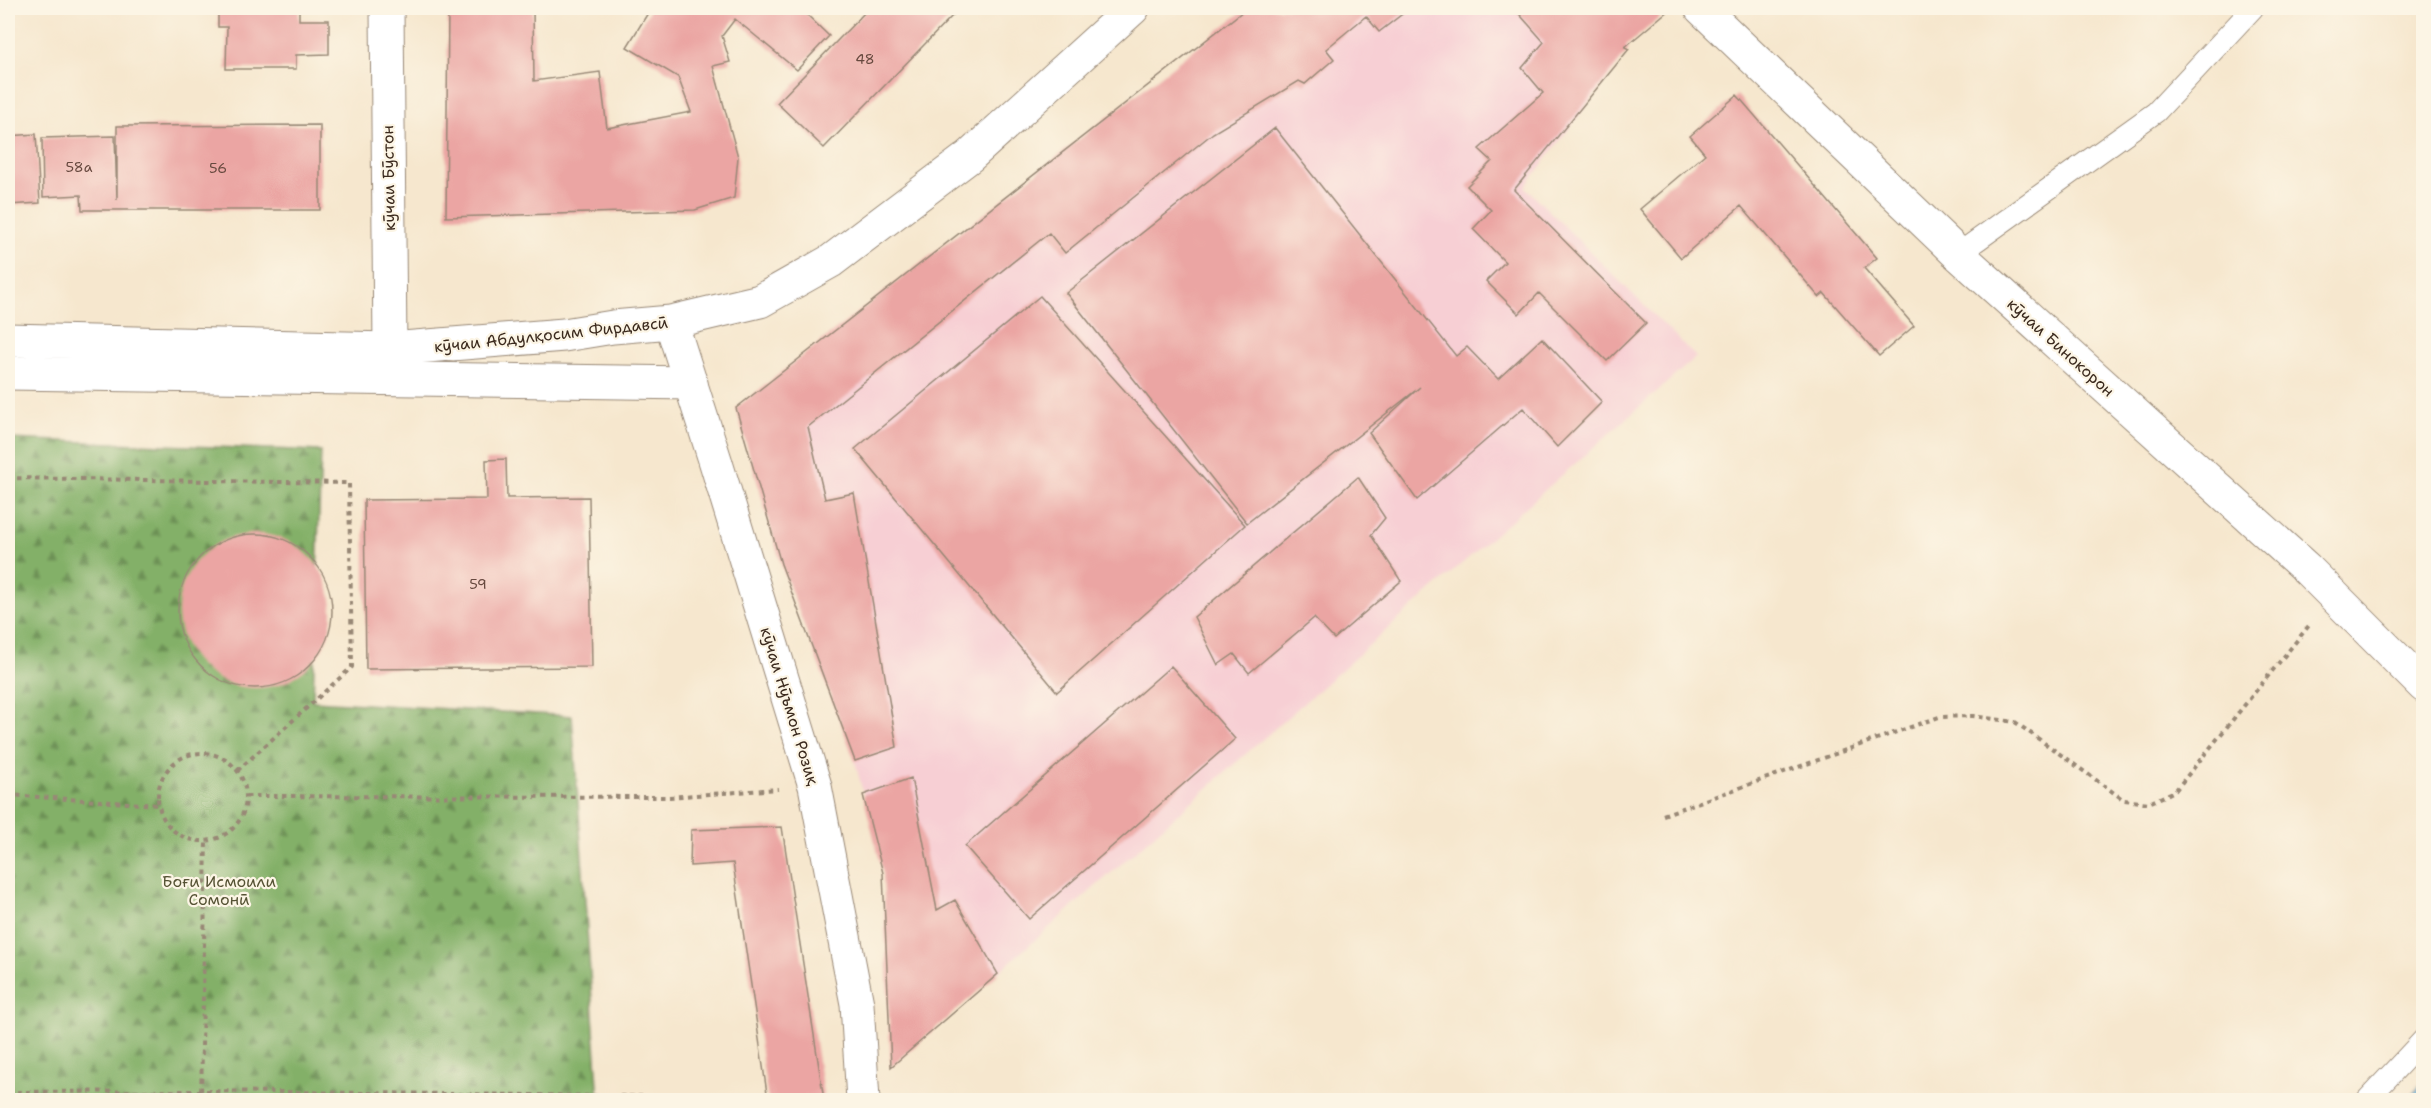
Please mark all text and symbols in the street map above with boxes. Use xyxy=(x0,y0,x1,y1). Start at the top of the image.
house number: 48 xyxy=(855,50,875,68)
street label: кӯчаи Бӯстон xyxy=(377,125,400,231)
house number: 58а xyxy=(66,158,93,176)
house number: 56 xyxy=(209,159,227,177)
street label: кӯчаи Бинокорон xyxy=(2003,294,2119,401)
street label: кӯчаи Абдулқосим Фирдавсӣ xyxy=(433,312,669,357)
house number: 59 xyxy=(469,575,487,593)
street label: кӯчаи Нӯъмон Розиқ xyxy=(755,624,824,788)
park label: Боғи Исмоили Сомонӣ xyxy=(162,871,276,910)

